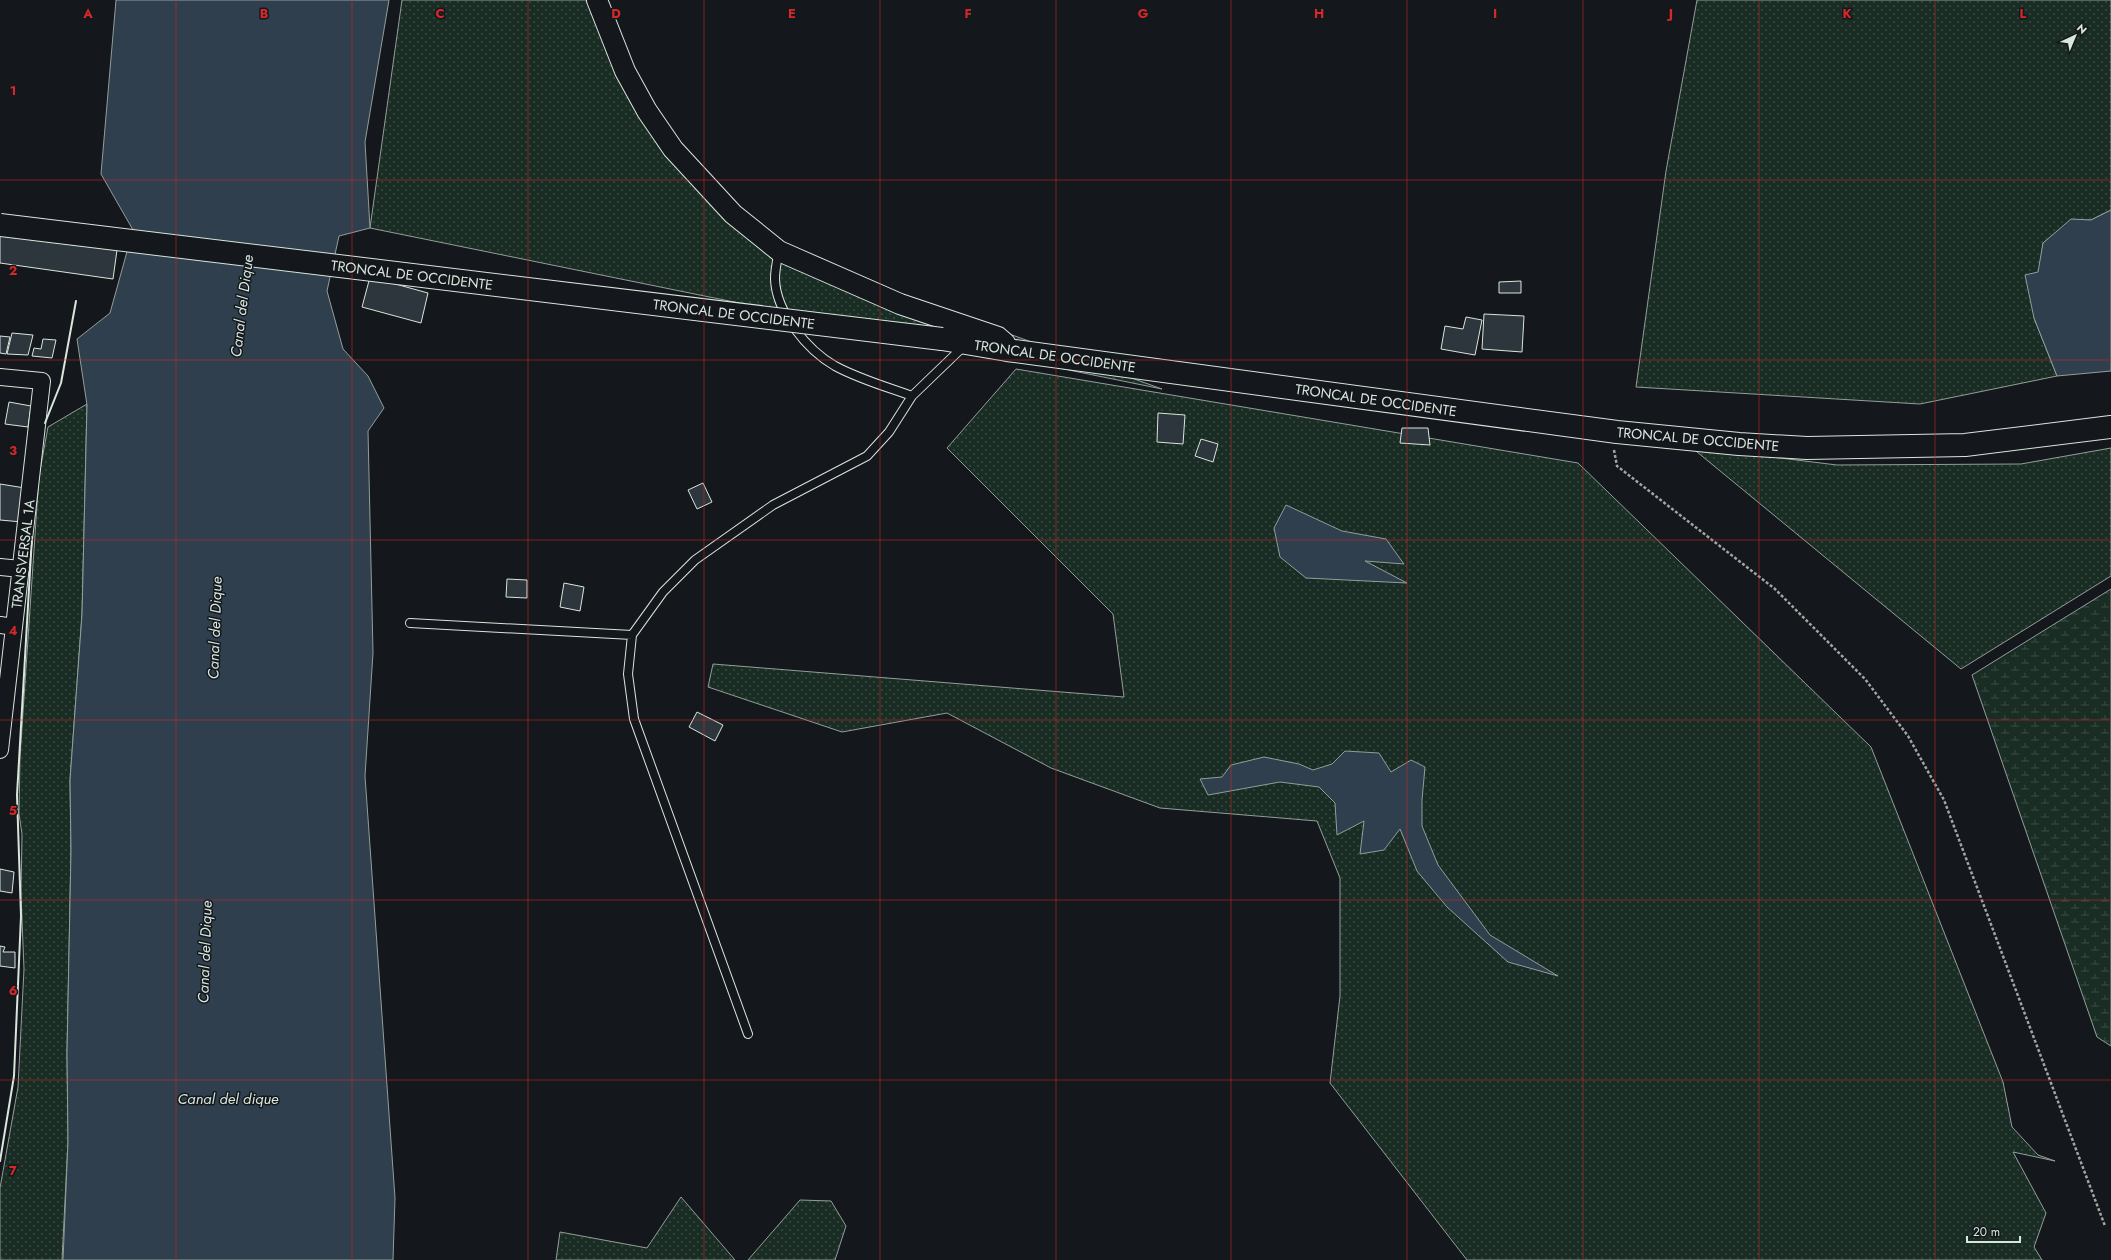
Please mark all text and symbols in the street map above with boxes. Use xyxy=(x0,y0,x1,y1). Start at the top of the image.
text: A xyxy=(82,4,93,23)
text: B xyxy=(260,4,269,23)
text: C xyxy=(435,4,445,23)
text: D xyxy=(611,4,621,23)
text: E xyxy=(788,4,796,23)
text: F xyxy=(964,4,972,23)
text: G xyxy=(1138,4,1149,23)
text: H xyxy=(1314,4,1324,23)
text: I xyxy=(1493,4,1497,23)
text: J xyxy=(1666,4,1673,23)
text: K xyxy=(1842,4,1852,23)
text: L xyxy=(2020,4,2027,23)
north arrow xyxy=(2055,16,2095,56)
text: N xyxy=(2073,20,2091,38)
text: 1 xyxy=(10,81,16,100)
water label: Canal del Dique xyxy=(225,253,259,358)
street label: TRONCAL DE OCCIDENTE xyxy=(330,255,494,295)
text: 2 xyxy=(9,261,17,280)
street label: TRONCAL DE OCCIDENTE xyxy=(652,294,816,334)
street label: TRONCAL DE OCCIDENTE xyxy=(973,335,1137,377)
street label: TRONCAL DE OCCIDENTE xyxy=(1294,379,1458,421)
street label: TRONCAL DE OCCIDENTE xyxy=(1616,422,1780,456)
text: 3 xyxy=(9,441,17,460)
street label: TRANSVERSAL 1A xyxy=(6,498,40,610)
water label: Canal del Dique xyxy=(202,576,228,680)
text: 4 xyxy=(8,621,18,640)
text: 5 xyxy=(9,801,17,820)
water label: Canal del Dique xyxy=(192,900,218,1004)
text: 6 xyxy=(9,981,18,1000)
water label: Canal del dique xyxy=(177,1088,279,1110)
text: 7 xyxy=(9,1161,17,1180)
scale bar xyxy=(1967,1218,2020,1244)
text: 20 m xyxy=(1973,1223,2000,1241)

